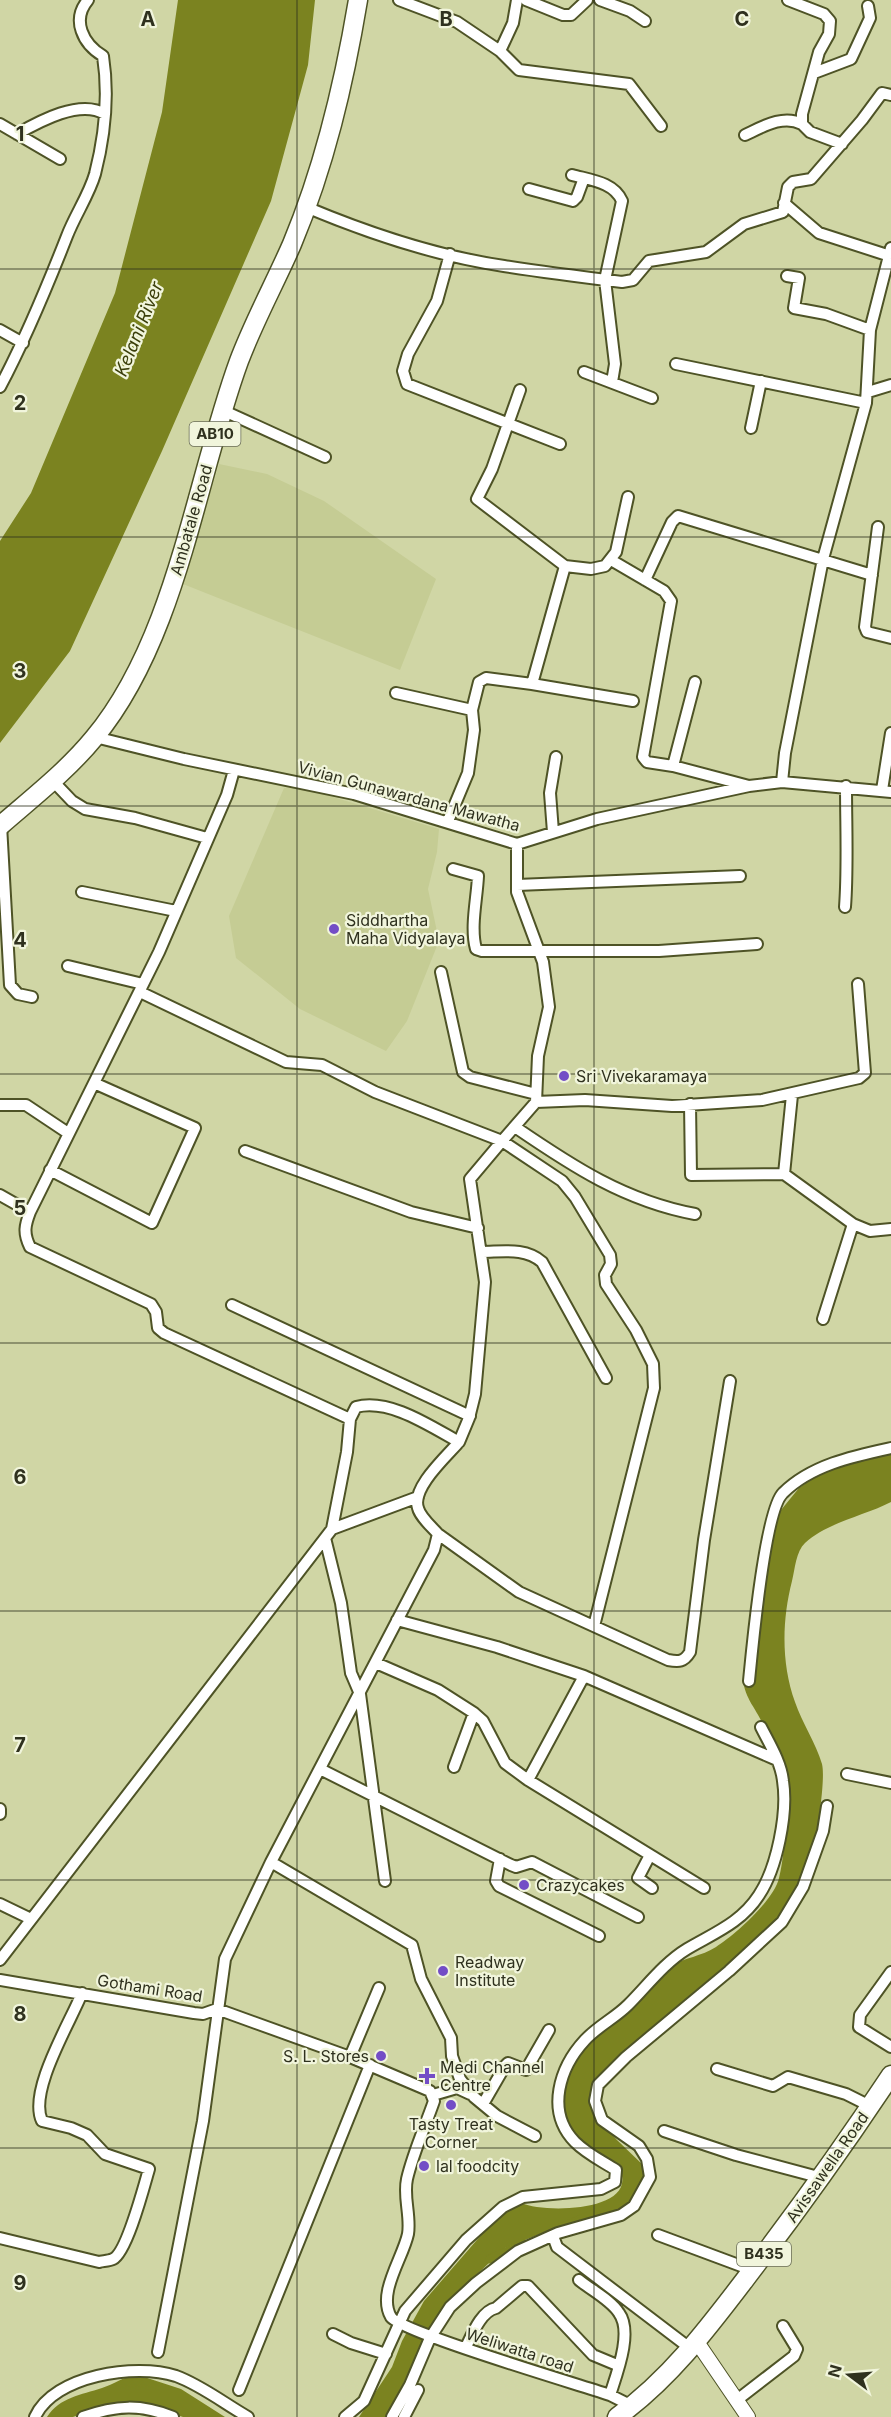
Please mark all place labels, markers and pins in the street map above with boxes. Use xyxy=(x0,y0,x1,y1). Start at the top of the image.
place label: Siddhartha Maha Vidyalaya xyxy=(346,910,466,948)
marker: Siddhartha Maha Vidyalaya xyxy=(327,922,341,936)
place label: Sri Vivekaramaya xyxy=(576,1066,707,1086)
marker: Sri Vivekaramaya xyxy=(557,1069,571,1083)
place label: Crazycakes xyxy=(536,1875,625,1895)
marker: Crazycakes xyxy=(517,1878,531,1892)
place label: Readway Institute xyxy=(455,1952,524,1990)
marker: Readway Institute xyxy=(436,1964,450,1978)
place label: S. L. Stores xyxy=(283,2046,369,2066)
marker: S. L. Stores xyxy=(374,2049,388,2063)
place label: Medi Channel Centre xyxy=(440,2057,544,2095)
marker: Medi Channel Centre xyxy=(418,2067,436,2085)
marker: Tasty Treat Corner xyxy=(444,2098,458,2112)
place label: Tasty Treat Corner xyxy=(409,2114,493,2152)
place label: lal foodcity xyxy=(436,2156,519,2176)
marker: lal foodcity xyxy=(417,2159,431,2173)

